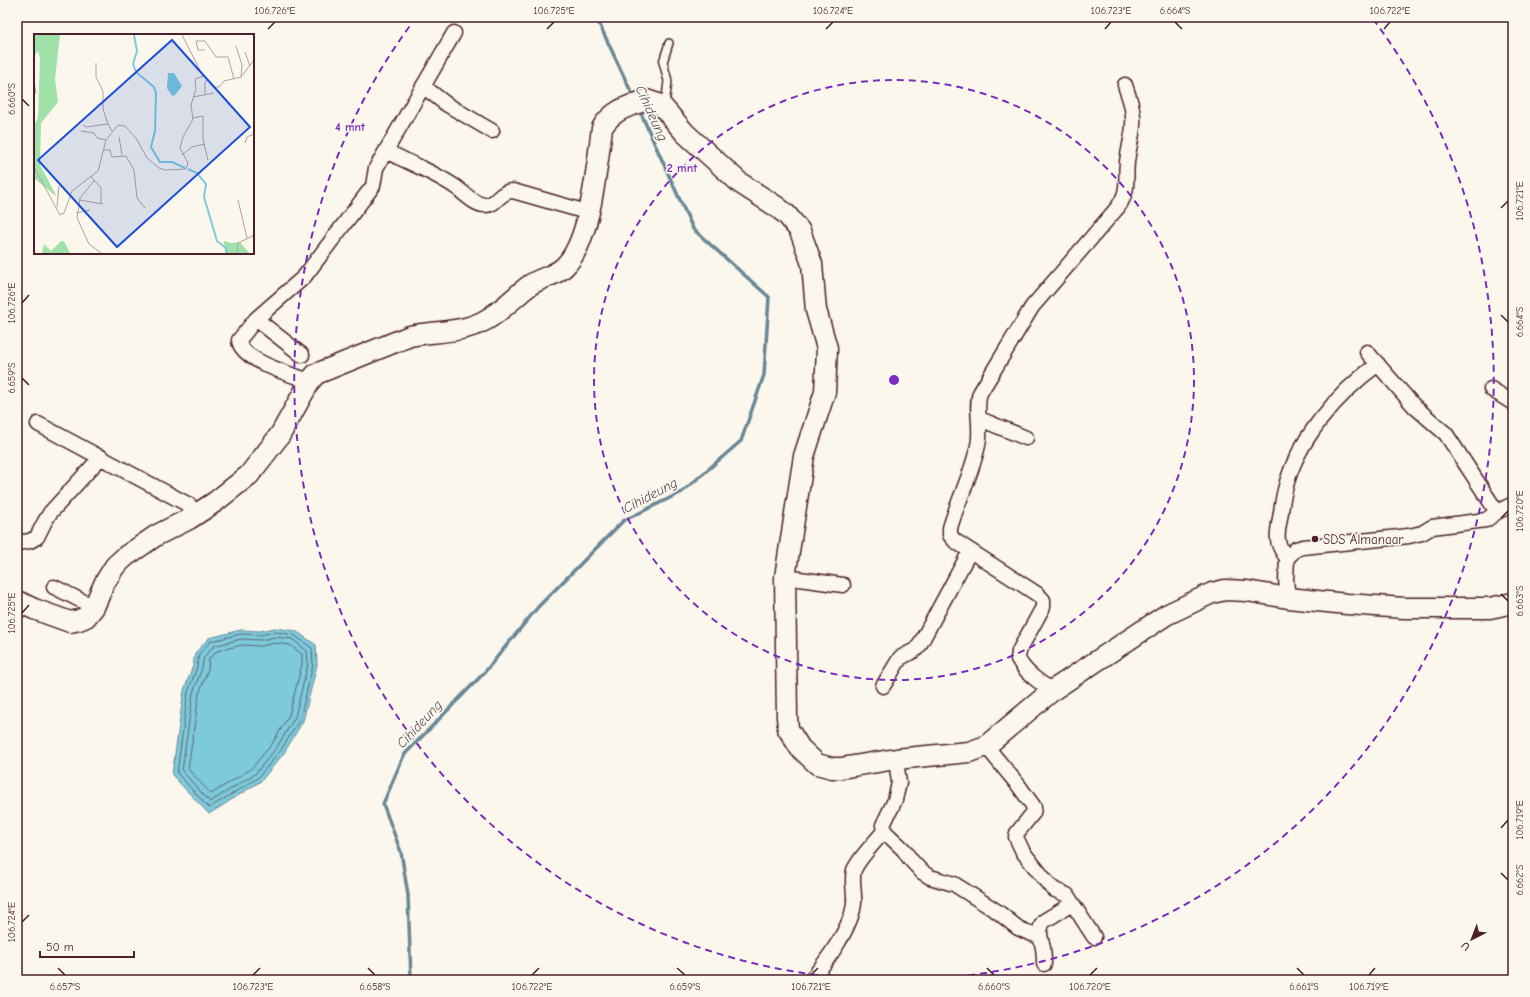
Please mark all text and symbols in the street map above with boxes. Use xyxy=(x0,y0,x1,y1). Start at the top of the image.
text: 106.726°E xyxy=(255,5,295,17)
text: 106.725°E xyxy=(534,5,574,17)
text: 106.724°E xyxy=(813,5,853,17)
text: 106.723°E xyxy=(1091,5,1131,17)
text: 6.664°S xyxy=(1160,5,1191,17)
text: 106.722°E xyxy=(1370,5,1410,17)
inset map xyxy=(34,34,254,254)
text: 6.660°S xyxy=(6,83,18,115)
water label: Cihideung xyxy=(632,83,671,144)
text: 4 mnt xyxy=(335,120,366,134)
text: 2 mnt xyxy=(667,161,698,175)
text: 106.721°E xyxy=(1514,181,1526,221)
text: 106.726°E xyxy=(6,283,18,323)
text: 6.664°S xyxy=(1514,306,1526,337)
text: 6.659°S xyxy=(6,362,18,394)
centre of rings xyxy=(887,373,901,387)
water label: Cihideung xyxy=(620,474,680,517)
text: 106.720°E xyxy=(1514,490,1526,532)
place label: SDS Almanaar xyxy=(1323,532,1404,547)
marker: SDS Almanaar xyxy=(1310,534,1320,544)
text: 6.663°S xyxy=(1514,585,1526,616)
text: 106.725°E xyxy=(6,593,18,633)
water label: Cihideung xyxy=(393,697,446,752)
text: 106.719°E xyxy=(1514,800,1526,840)
text: 6.662°S xyxy=(1514,864,1526,896)
text: 106.724°E xyxy=(6,902,18,942)
north arrow xyxy=(1452,919,1492,959)
scale bar xyxy=(40,933,134,959)
text: U xyxy=(1459,939,1473,953)
text: 50 m xyxy=(46,940,74,954)
text: 6.657°S xyxy=(50,981,81,993)
text: 106.723°E xyxy=(233,981,273,993)
text: 6.658°S xyxy=(360,981,391,993)
text: 106.722°E xyxy=(512,981,552,993)
text: 6.659°S xyxy=(669,981,701,993)
text: 106.721°E xyxy=(791,981,831,993)
text: 6.660°S xyxy=(978,981,1010,993)
text: 106.720°E xyxy=(1069,981,1111,993)
text: 6.661°S xyxy=(1289,981,1319,993)
text: 106.719°E xyxy=(1349,981,1389,993)

